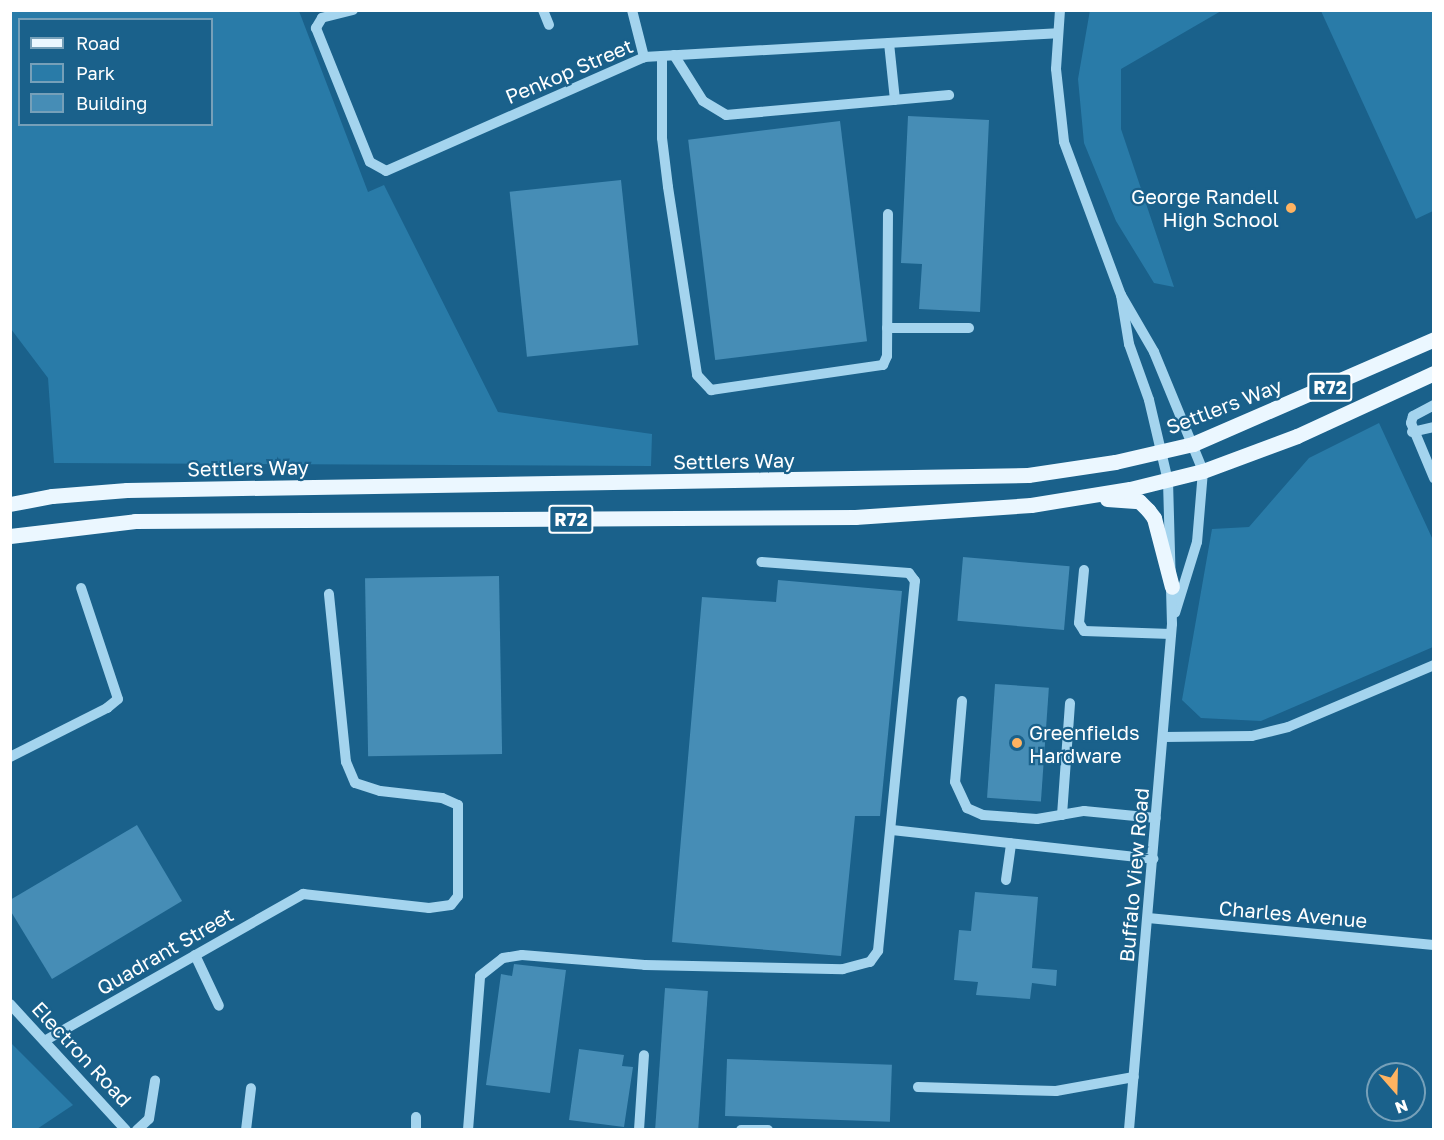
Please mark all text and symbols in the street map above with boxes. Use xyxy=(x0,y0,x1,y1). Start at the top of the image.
legend xyxy=(18,18,213,126)
text: Road xyxy=(76,32,120,54)
street label: Penkop Street xyxy=(502,33,636,109)
text: Park xyxy=(76,62,115,84)
text: Building xyxy=(76,92,147,114)
place label: George Randell High School xyxy=(1131,184,1279,231)
marker: George Randell High School xyxy=(1284,201,1298,215)
road number: R72 xyxy=(1306,372,1354,402)
street label: Settlers Way xyxy=(1163,373,1285,439)
street label: Settlers Way xyxy=(673,448,795,474)
street label: Settlers Way xyxy=(187,455,309,481)
road number: R72 xyxy=(547,504,595,534)
place label: Greenfields Hardware xyxy=(1029,720,1140,767)
marker: Greenfields Hardware xyxy=(1010,736,1024,750)
street label: Buffalo View Road xyxy=(1114,787,1154,963)
street label: Charles Avenue xyxy=(1218,896,1368,932)
street label: Quadrant Street xyxy=(92,902,238,1000)
street label: Electron Road xyxy=(27,997,137,1111)
north arrow xyxy=(1366,1062,1426,1122)
text: N xyxy=(1392,1096,1411,1119)

